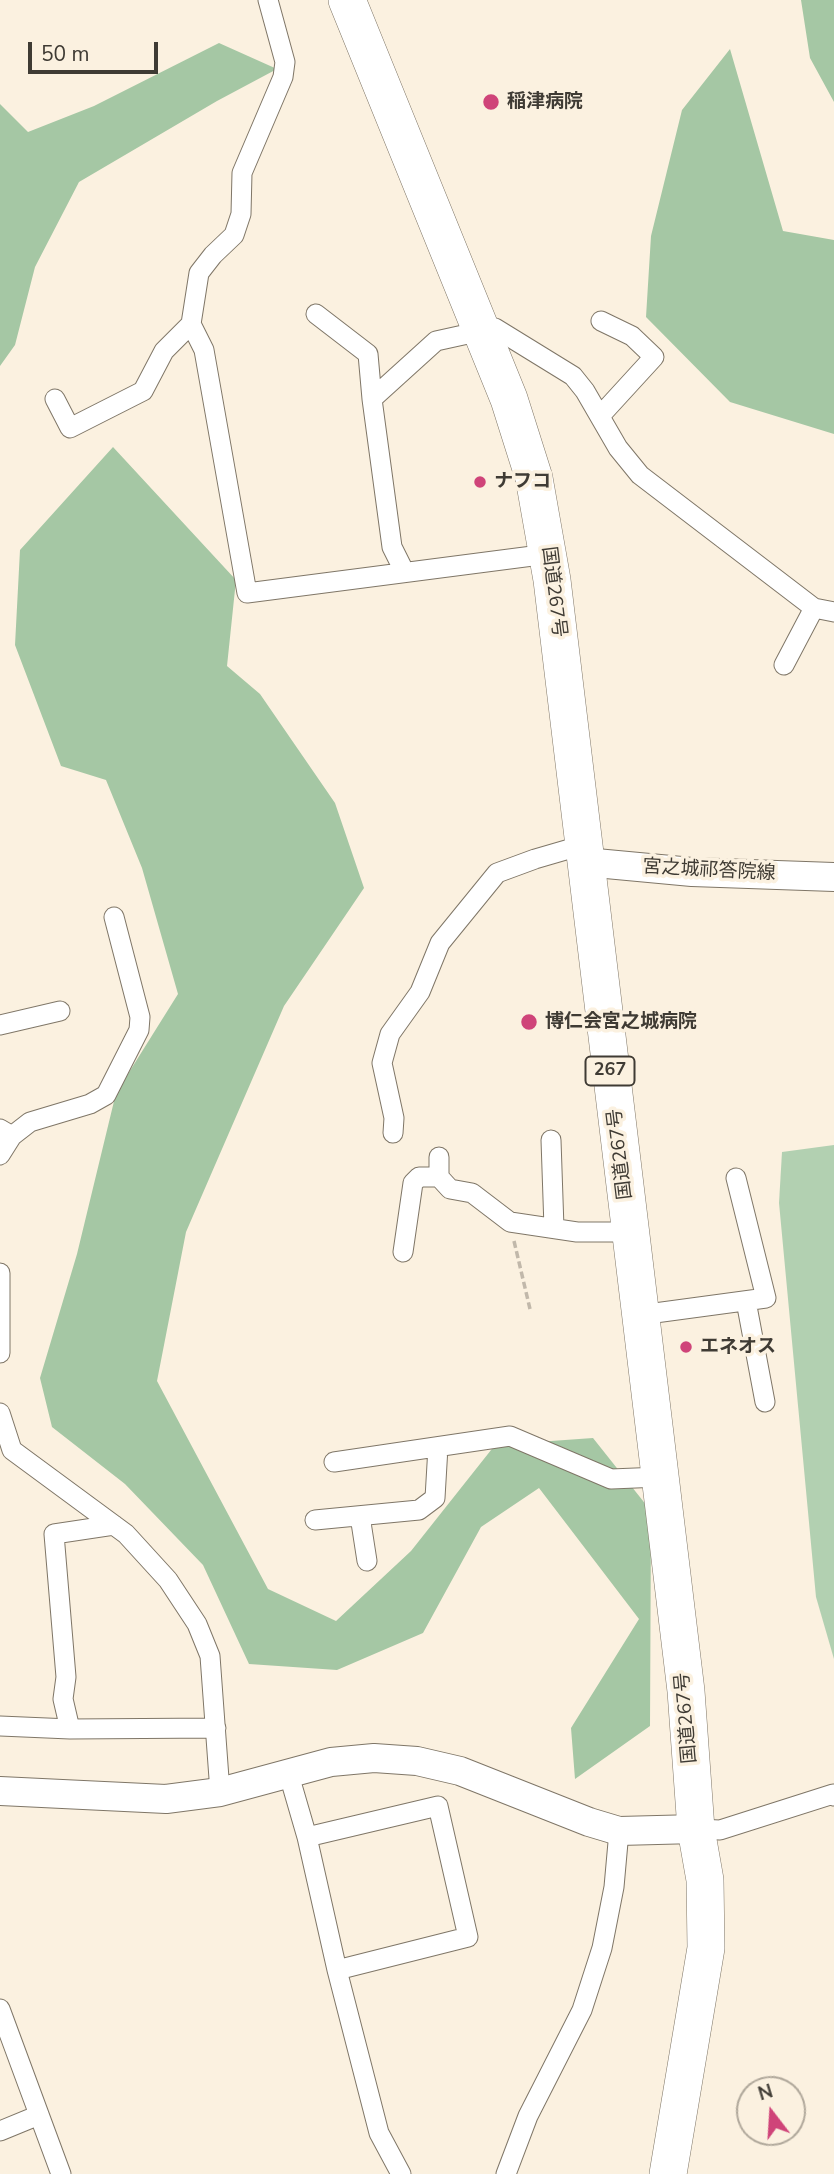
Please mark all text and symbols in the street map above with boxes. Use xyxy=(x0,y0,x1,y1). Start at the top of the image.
scale bar xyxy=(32,28,161,72)
text: 50 m xyxy=(41,40,90,68)
place label: 稲津病院 xyxy=(507,91,583,113)
marker: 稲津病院 xyxy=(481,92,501,112)
place label: ナフコ xyxy=(494,471,551,493)
marker: ナフコ xyxy=(472,474,488,490)
street label: 国道267号 xyxy=(536,545,570,639)
street label: 宮之城祁答院線 xyxy=(642,856,776,886)
place label: 博仁会宮之城病院 xyxy=(545,1011,697,1033)
marker: 博仁会宮之城病院 xyxy=(519,1012,539,1032)
road number: 267 xyxy=(586,1056,634,1086)
street label: 国道267号 xyxy=(604,1107,638,1201)
place label: エネオス xyxy=(700,1336,776,1358)
marker: エネオス xyxy=(678,1339,694,1355)
street label: 国道267号 xyxy=(672,1672,702,1764)
north arrow xyxy=(736,2076,806,2146)
text: N xyxy=(755,2078,776,2107)

